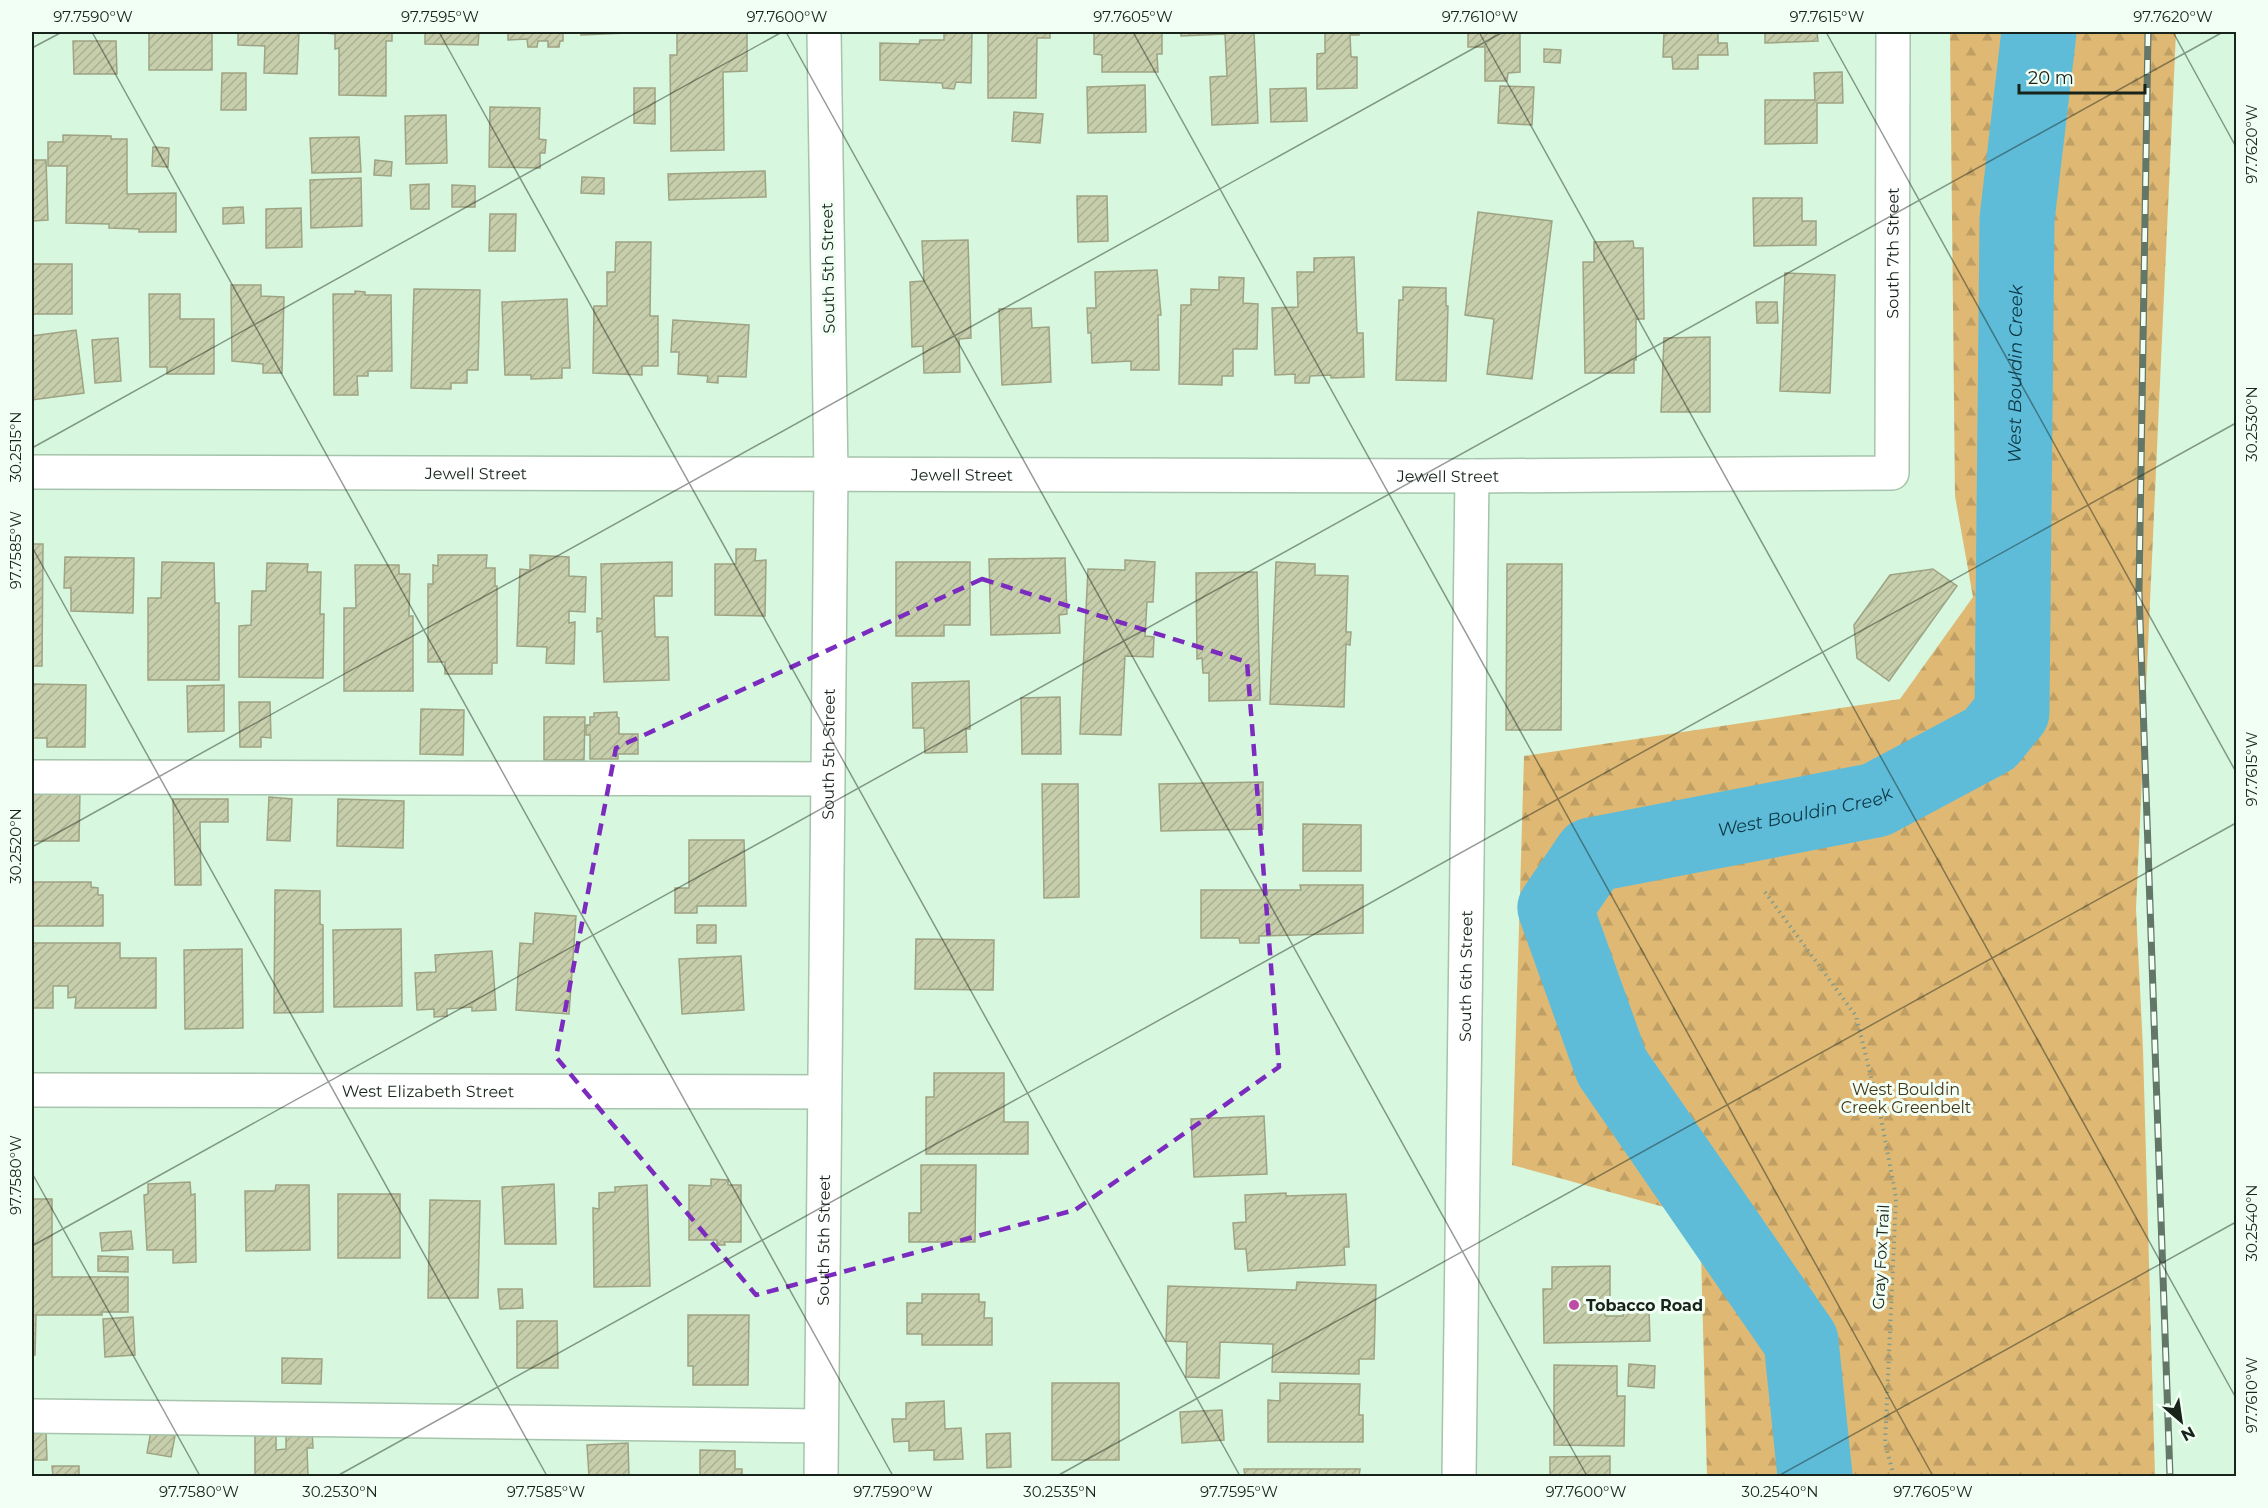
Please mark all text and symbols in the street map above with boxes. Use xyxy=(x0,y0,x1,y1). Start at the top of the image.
text: 97.7590°W xyxy=(53,7,133,26)
text: 97.7595°W xyxy=(401,7,479,26)
text: 97.7600°W xyxy=(747,7,828,26)
text: 97.7605°W xyxy=(1093,7,1173,26)
text: 97.7610°W xyxy=(1442,7,1519,26)
text: 97.7615°W xyxy=(1790,7,1865,26)
text: 97.7620°W xyxy=(2133,7,2213,26)
scale bar xyxy=(2019,57,2145,95)
text: 20 m xyxy=(2028,67,2074,89)
text: 97.7620°W xyxy=(2242,104,2261,184)
street label: South 7th Street xyxy=(1883,187,1902,319)
street label: South 5th Street xyxy=(817,202,839,334)
water label: West Bouldin Creek xyxy=(2004,283,2027,463)
text: 30.2530°N xyxy=(2242,386,2261,462)
text: 30.2515°N xyxy=(6,412,25,482)
street label: Jewell Street xyxy=(424,464,528,483)
street label: Jewell Street xyxy=(910,465,1014,484)
street label: Jewell Street xyxy=(1396,466,1500,486)
text: 97.7585°W xyxy=(6,511,25,589)
street label: South 5th Street xyxy=(818,688,838,820)
text: 97.7615°W xyxy=(2242,731,2261,806)
water label: West Bouldin Creek xyxy=(1716,781,1898,841)
text: 30.2520°N xyxy=(6,808,25,884)
street label: South 6th Street xyxy=(1455,909,1476,1042)
park label: West Bouldin Creek Greenbelt xyxy=(1841,1080,1972,1117)
street label: West Elizabeth Street xyxy=(342,1081,515,1101)
text: 97.7580°W xyxy=(6,1135,25,1215)
street label: South 5th Street xyxy=(813,1174,834,1306)
text: 30.2540°N xyxy=(2242,1185,2261,1261)
street label: Gray Fox Trail xyxy=(1869,1204,1893,1310)
place label: Tobacco Road xyxy=(1586,1296,1703,1315)
marker: Tobacco Road xyxy=(1567,1298,1581,1312)
text: 97.7610°W xyxy=(2242,1356,2261,1433)
north arrow xyxy=(2151,1391,2211,1451)
text: N xyxy=(2178,1422,2198,1445)
text: 97.7580°W xyxy=(159,1482,239,1501)
text: 30.2530°N xyxy=(302,1482,378,1501)
text: 97.7585°W xyxy=(507,1482,585,1501)
text: 97.7590°W xyxy=(853,1482,933,1501)
text: 30.2535°N xyxy=(1023,1482,1097,1501)
text: 97.7595°W xyxy=(1200,1482,1278,1501)
text: 97.7600°W xyxy=(1546,1482,1627,1501)
text: 30.2540°N xyxy=(1742,1482,1818,1501)
text: 97.7605°W xyxy=(1893,1482,1973,1501)

